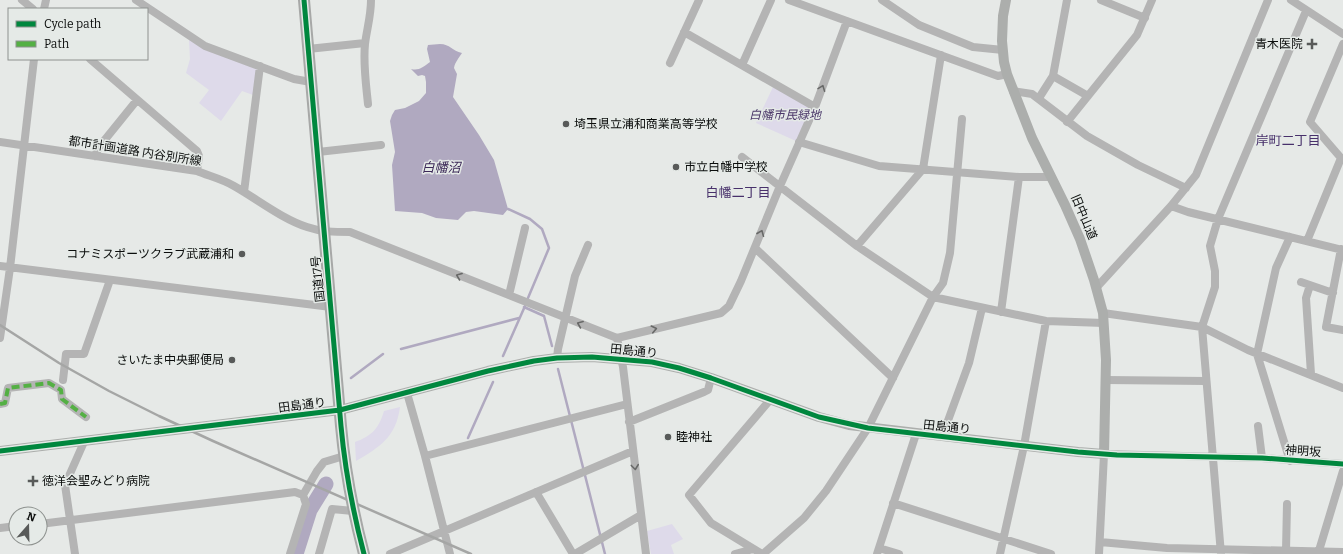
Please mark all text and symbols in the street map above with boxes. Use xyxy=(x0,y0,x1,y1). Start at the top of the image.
legend xyxy=(8,8,148,60)
text: Cycle path xyxy=(44,17,102,31)
text: Path xyxy=(44,37,70,51)
place label: 青木医院 xyxy=(1255,37,1303,51)
marker: 青木医院 xyxy=(1306,38,1318,50)
one-way arrow xyxy=(817,84,825,91)
park label: 白幡市民緑地 xyxy=(749,108,823,122)
place label: 埼玉県立浦和商業高等学校 xyxy=(574,117,718,131)
marker: 埼玉県立浦和商業高等学校 xyxy=(561,119,571,129)
district label: 岸町二丁目 xyxy=(1255,133,1321,148)
street label: 都市計画道路 内谷別所線 xyxy=(68,134,202,168)
water label: 白幡沼 xyxy=(421,160,462,175)
place label: 市立白幡中学校 xyxy=(684,160,768,174)
marker: 市立白幡中学校 xyxy=(671,162,681,172)
district label: 白幡二丁目 xyxy=(705,185,771,200)
street label: 旧中山道 xyxy=(1068,192,1100,242)
one-way arrow xyxy=(756,230,764,237)
place label: コナミスポーツクラブ武蔵浦和 xyxy=(66,247,234,261)
marker: コナミスポーツクラブ武蔵浦和 xyxy=(237,249,247,259)
street label: 国道17号 xyxy=(309,255,327,303)
one-way arrow xyxy=(456,272,463,280)
one-way arrow xyxy=(577,320,584,328)
one-way arrow xyxy=(651,325,658,334)
street label: 田島通り xyxy=(609,342,659,360)
place label: さいたま中央郵便局 xyxy=(116,353,224,367)
marker: さいたま中央郵便局 xyxy=(227,355,237,365)
street label: 田島通り xyxy=(277,395,327,415)
street label: 田島通り xyxy=(922,418,972,436)
place label: 睦神社 xyxy=(676,430,712,444)
marker: 睦神社 xyxy=(663,432,673,442)
street label: 神明坂 xyxy=(1285,443,1321,459)
one-way arrow xyxy=(630,464,639,470)
place label: 徳洋会聖みどり病院 xyxy=(42,474,150,488)
marker: 徳洋会聖みどり病院 xyxy=(27,475,39,487)
north arrow xyxy=(8,506,48,546)
text: N xyxy=(25,510,38,525)

